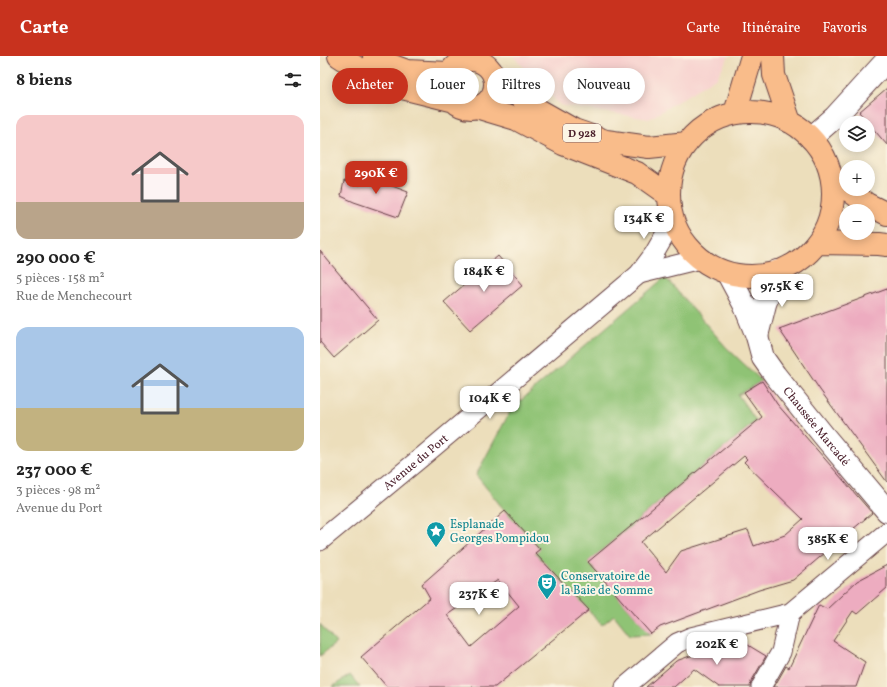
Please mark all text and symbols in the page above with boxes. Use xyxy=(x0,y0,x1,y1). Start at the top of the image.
text: Carte xyxy=(20,15,68,41)
text: Carte xyxy=(686,19,720,38)
text: Itinéraire xyxy=(742,19,801,38)
text: Favoris xyxy=(823,19,867,38)
chip: Acheter xyxy=(332,68,408,104)
chip: Louer xyxy=(416,68,479,104)
chip: Filtres xyxy=(487,68,555,104)
chip: Nouveau xyxy=(563,68,645,104)
text: 8 biens xyxy=(16,69,72,92)
icon: filters xyxy=(282,69,304,91)
map controls xyxy=(839,116,875,240)
button: layers xyxy=(839,116,875,152)
road number: D 928 xyxy=(563,124,601,142)
icon: home xyxy=(124,141,196,213)
button: + xyxy=(839,160,875,196)
pin: 290K € xyxy=(343,161,409,195)
text: 290K € xyxy=(354,165,398,183)
button: − xyxy=(839,204,875,240)
pin: 134K € xyxy=(611,206,677,240)
text: 134K € xyxy=(623,210,665,228)
text: 290 000 € xyxy=(16,247,96,270)
pin: 184K € xyxy=(451,259,517,293)
text: 184K € xyxy=(463,263,505,281)
text: 5 pièces · 158 m² xyxy=(16,270,104,288)
pin: 97.5K € xyxy=(745,274,819,308)
text: 97.5K € xyxy=(760,278,804,296)
text: Rue de Menchecourt xyxy=(16,288,132,306)
icon: home xyxy=(124,353,196,425)
street label: Chaussée Marcadé xyxy=(779,384,853,470)
pin: 104K € xyxy=(457,386,523,420)
text: 104K € xyxy=(469,390,511,408)
street label: Avenue du Port xyxy=(380,431,452,494)
text: 237 000 € xyxy=(16,459,92,482)
text: 3 pièces · 98 m² xyxy=(16,482,100,500)
text: Avenue du Port xyxy=(16,500,103,518)
place label: Esplanade Georges Pompidou xyxy=(450,517,550,547)
place icon: Esplanade Georges Pompidou xyxy=(425,520,447,548)
pin: 385K € xyxy=(795,527,861,561)
text: 385K € xyxy=(807,531,849,549)
place label: Conservatoire de la Baie de Somme xyxy=(561,569,653,599)
theatre icon: Conservatoire de la Baie de Somme xyxy=(536,572,558,600)
pin: 237K € xyxy=(446,582,512,616)
text: 237K € xyxy=(458,586,500,604)
pin: 202K € xyxy=(684,632,750,666)
text: 202K € xyxy=(695,636,739,654)

